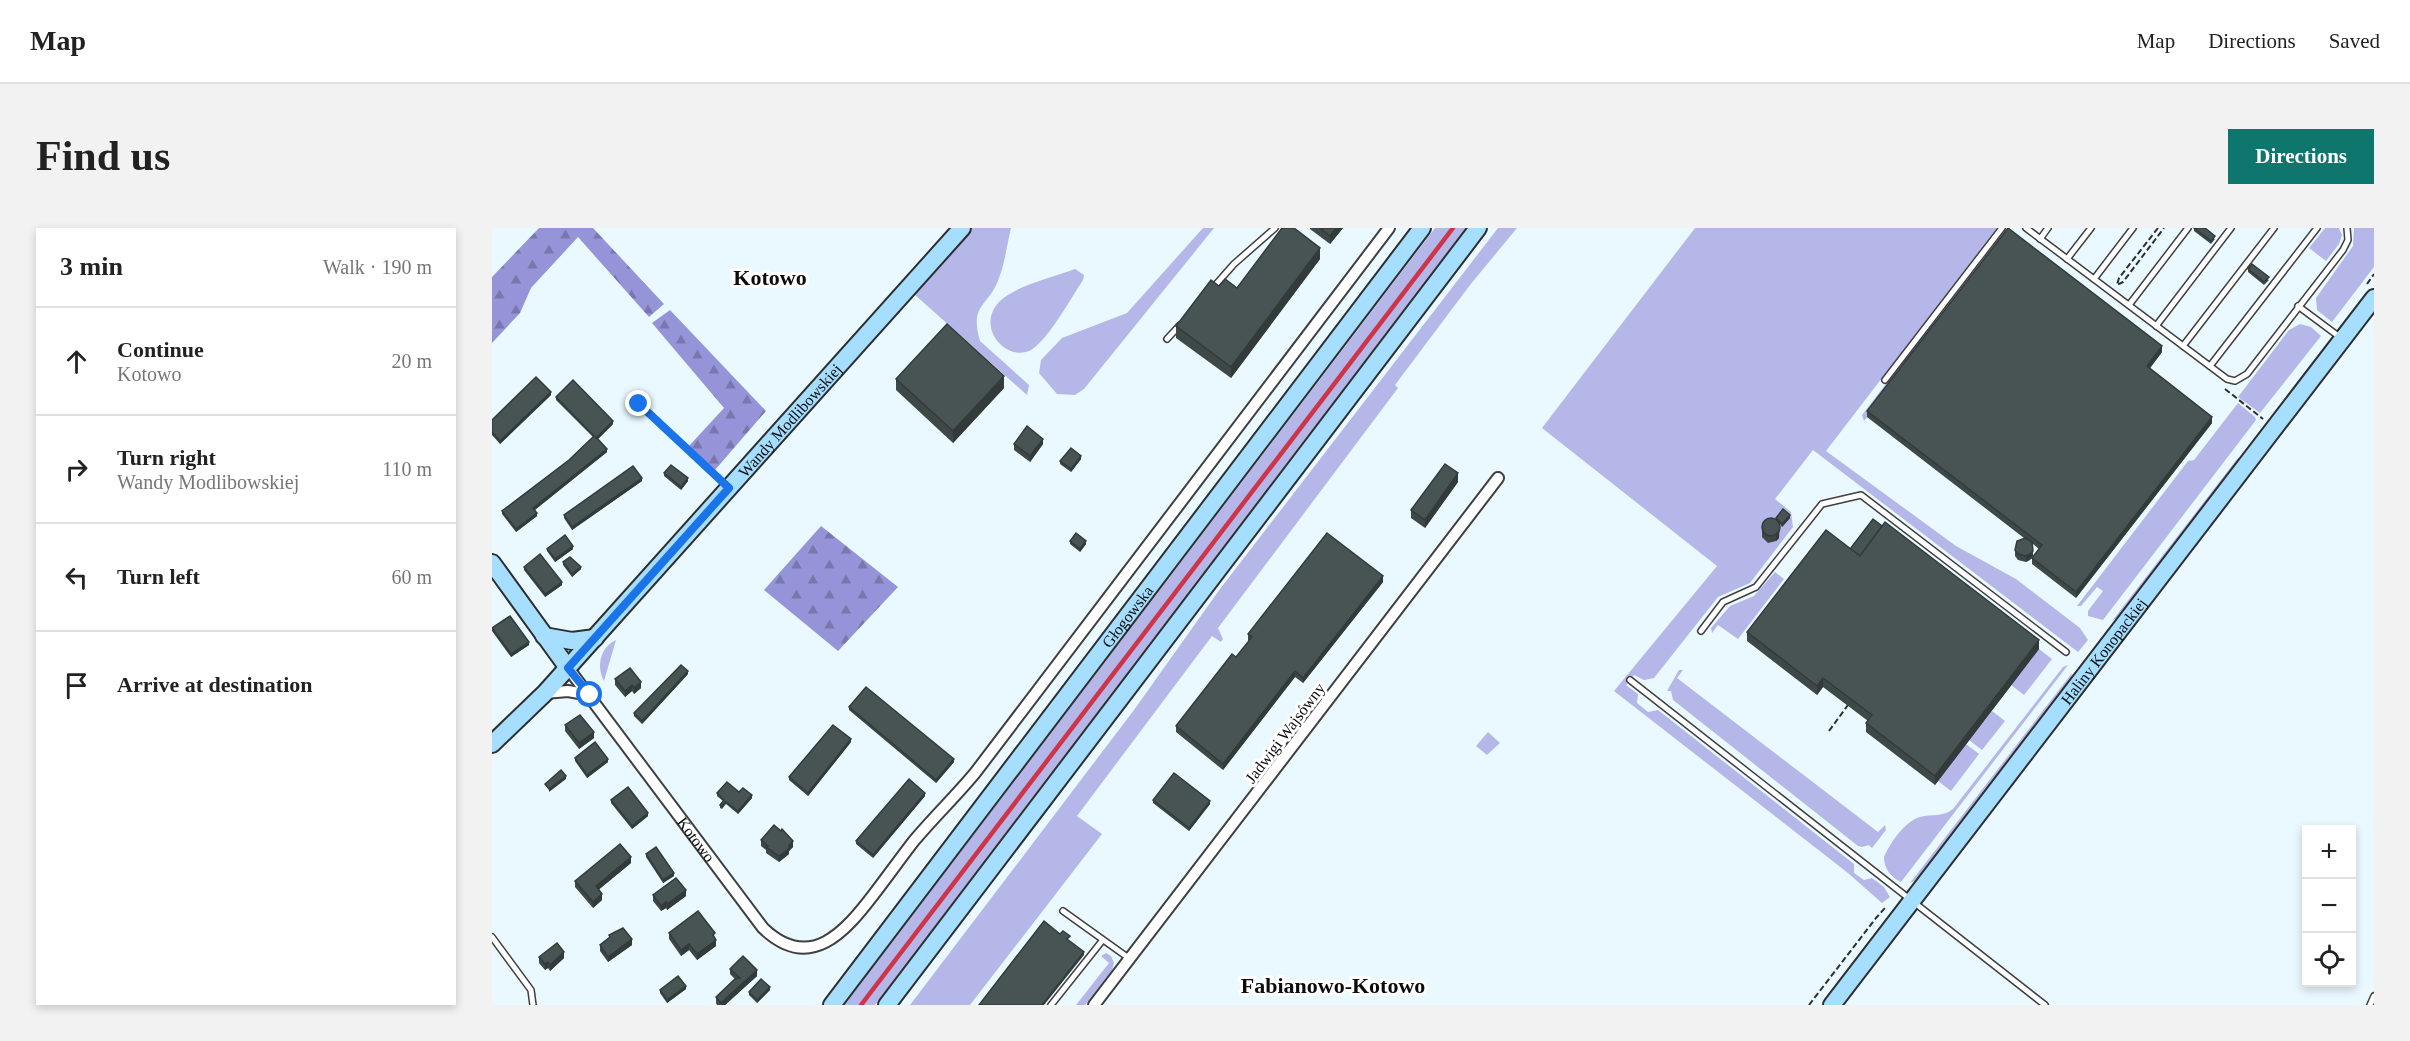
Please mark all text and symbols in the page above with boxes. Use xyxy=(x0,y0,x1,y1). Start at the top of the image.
text: Map xyxy=(30,25,86,56)
text: Map xyxy=(2137,29,2175,53)
text: Directions xyxy=(2208,29,2296,53)
text: Saved xyxy=(2329,29,2380,53)
button: Directions xyxy=(2228,129,2374,184)
text: Find us xyxy=(36,133,170,179)
text: 3 min xyxy=(60,252,123,281)
text: Walk · 190 m xyxy=(323,256,432,278)
district label: Kotowo xyxy=(733,265,807,290)
text: Continue xyxy=(117,337,204,362)
icon: ahead xyxy=(60,345,93,378)
text: 20 m xyxy=(391,350,432,372)
street label: Wandy Modlibowskiej xyxy=(735,360,845,480)
text: Kotowo xyxy=(117,363,181,385)
route end xyxy=(625,390,651,416)
text: Turn right xyxy=(117,445,216,470)
icon: right xyxy=(60,453,93,486)
text: 110 m xyxy=(382,458,432,480)
text: Wandy Modlibowskiej xyxy=(117,471,299,493)
icon: left xyxy=(60,561,93,594)
text: Turn left xyxy=(117,564,200,589)
text: 60 m xyxy=(391,566,432,588)
street label: Głogowska xyxy=(1098,582,1156,651)
street label: Haliny Konopackiej xyxy=(2057,595,2150,708)
icon: arrive xyxy=(60,669,93,702)
text: Arrive at destination xyxy=(117,672,313,697)
street label: Jadwigi Wajsówny xyxy=(1242,680,1329,787)
route start xyxy=(576,681,602,707)
street label: Kotowo xyxy=(674,813,719,865)
map controls xyxy=(2302,825,2356,987)
button: + xyxy=(2302,825,2356,879)
button: − xyxy=(2302,879,2356,933)
button: locate xyxy=(2302,933,2356,987)
district label: Fabianowo-Kotowo xyxy=(1241,973,1425,998)

